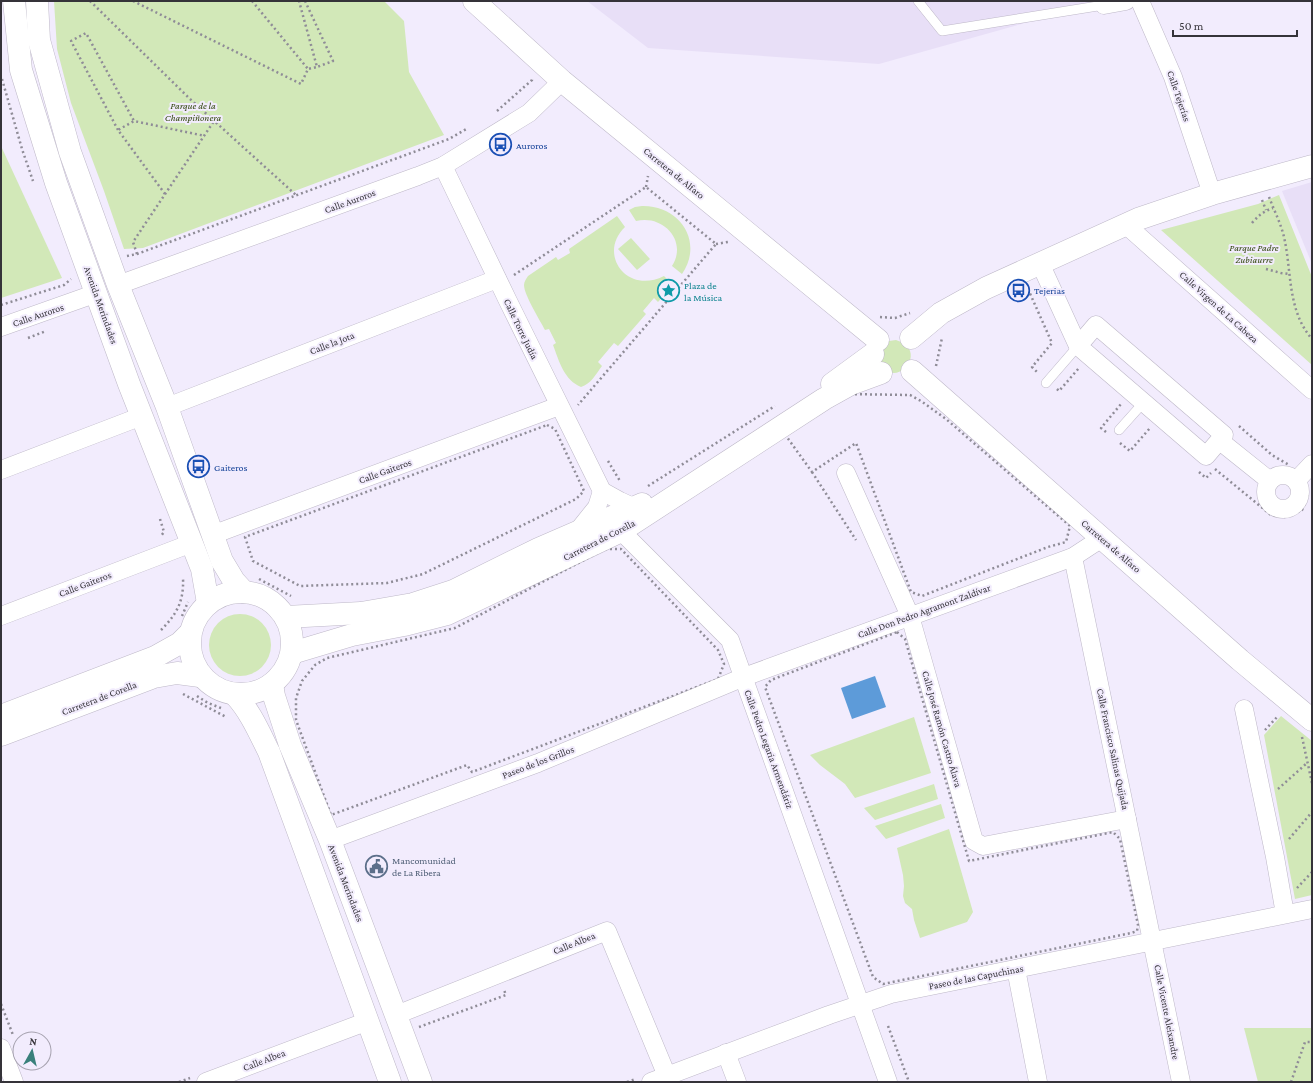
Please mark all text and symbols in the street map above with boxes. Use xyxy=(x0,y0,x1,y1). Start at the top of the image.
scale bar xyxy=(1173,12,1297,38)
text: 50 m xyxy=(1179,19,1204,33)
street label: Calle Tejerías xyxy=(1164,69,1193,123)
park label: Parque de la Champiñonera xyxy=(165,100,221,123)
bus stop icon: Auroros xyxy=(487,132,513,158)
place label: Auroros xyxy=(516,140,547,151)
street label: Carretera de Alfaro xyxy=(641,145,707,201)
street label: Calle Auroros xyxy=(323,187,377,215)
park label: Parque Padre Zubiaurre xyxy=(1229,242,1279,265)
street label: Avenida Merindades xyxy=(82,265,120,345)
street label: Calle Virgen de La Cabeza xyxy=(1177,269,1261,345)
bus stop icon: Tejerias xyxy=(1006,277,1032,303)
place icon: Plaza de la Música xyxy=(656,278,682,304)
place label: Plaza de la Música xyxy=(684,280,722,303)
place label: Tejerias xyxy=(1034,285,1065,297)
street label: Calle Torre Judía xyxy=(502,297,541,361)
street label: Calle Auroros xyxy=(11,301,65,329)
street label: Calle la Jota xyxy=(308,329,356,357)
bus stop icon: Gaiteros xyxy=(185,454,211,480)
street label: Calle Gaiteros xyxy=(357,456,413,486)
place label: Gaiteros xyxy=(214,462,248,473)
street label: Carretera de Corella xyxy=(561,517,637,563)
street label: Carretera de Alfaro xyxy=(1079,517,1143,575)
street label: Calle Gaiteros xyxy=(57,569,113,599)
street label: Calle Don Pedro Agramont Zaldívar xyxy=(856,582,992,640)
street label: Calle José Ramón Castro Álava xyxy=(920,670,964,789)
street label: Carretera de Corella xyxy=(60,679,138,717)
street label: Calle Francisco Salinas Quijada xyxy=(1094,687,1131,811)
street label: Calle Pedro Legaria Armendáriz xyxy=(742,688,796,810)
street label: Paseo de los Grillos xyxy=(500,743,576,781)
street label: Avenida Merindades xyxy=(326,843,366,923)
public building icon: Mancomunidad de La Ribera xyxy=(364,853,390,879)
place label: Mancomunidad de La Ribera xyxy=(392,855,457,878)
street label: Calle Albea xyxy=(551,929,597,956)
street label: Paseo de las Capuchinas xyxy=(928,962,1024,992)
street label: Calle Vicente Aleixandre xyxy=(1152,964,1182,1061)
north arrow xyxy=(12,1031,52,1071)
text: N xyxy=(29,1035,38,1048)
street label: Calle Albea xyxy=(241,1047,287,1073)

